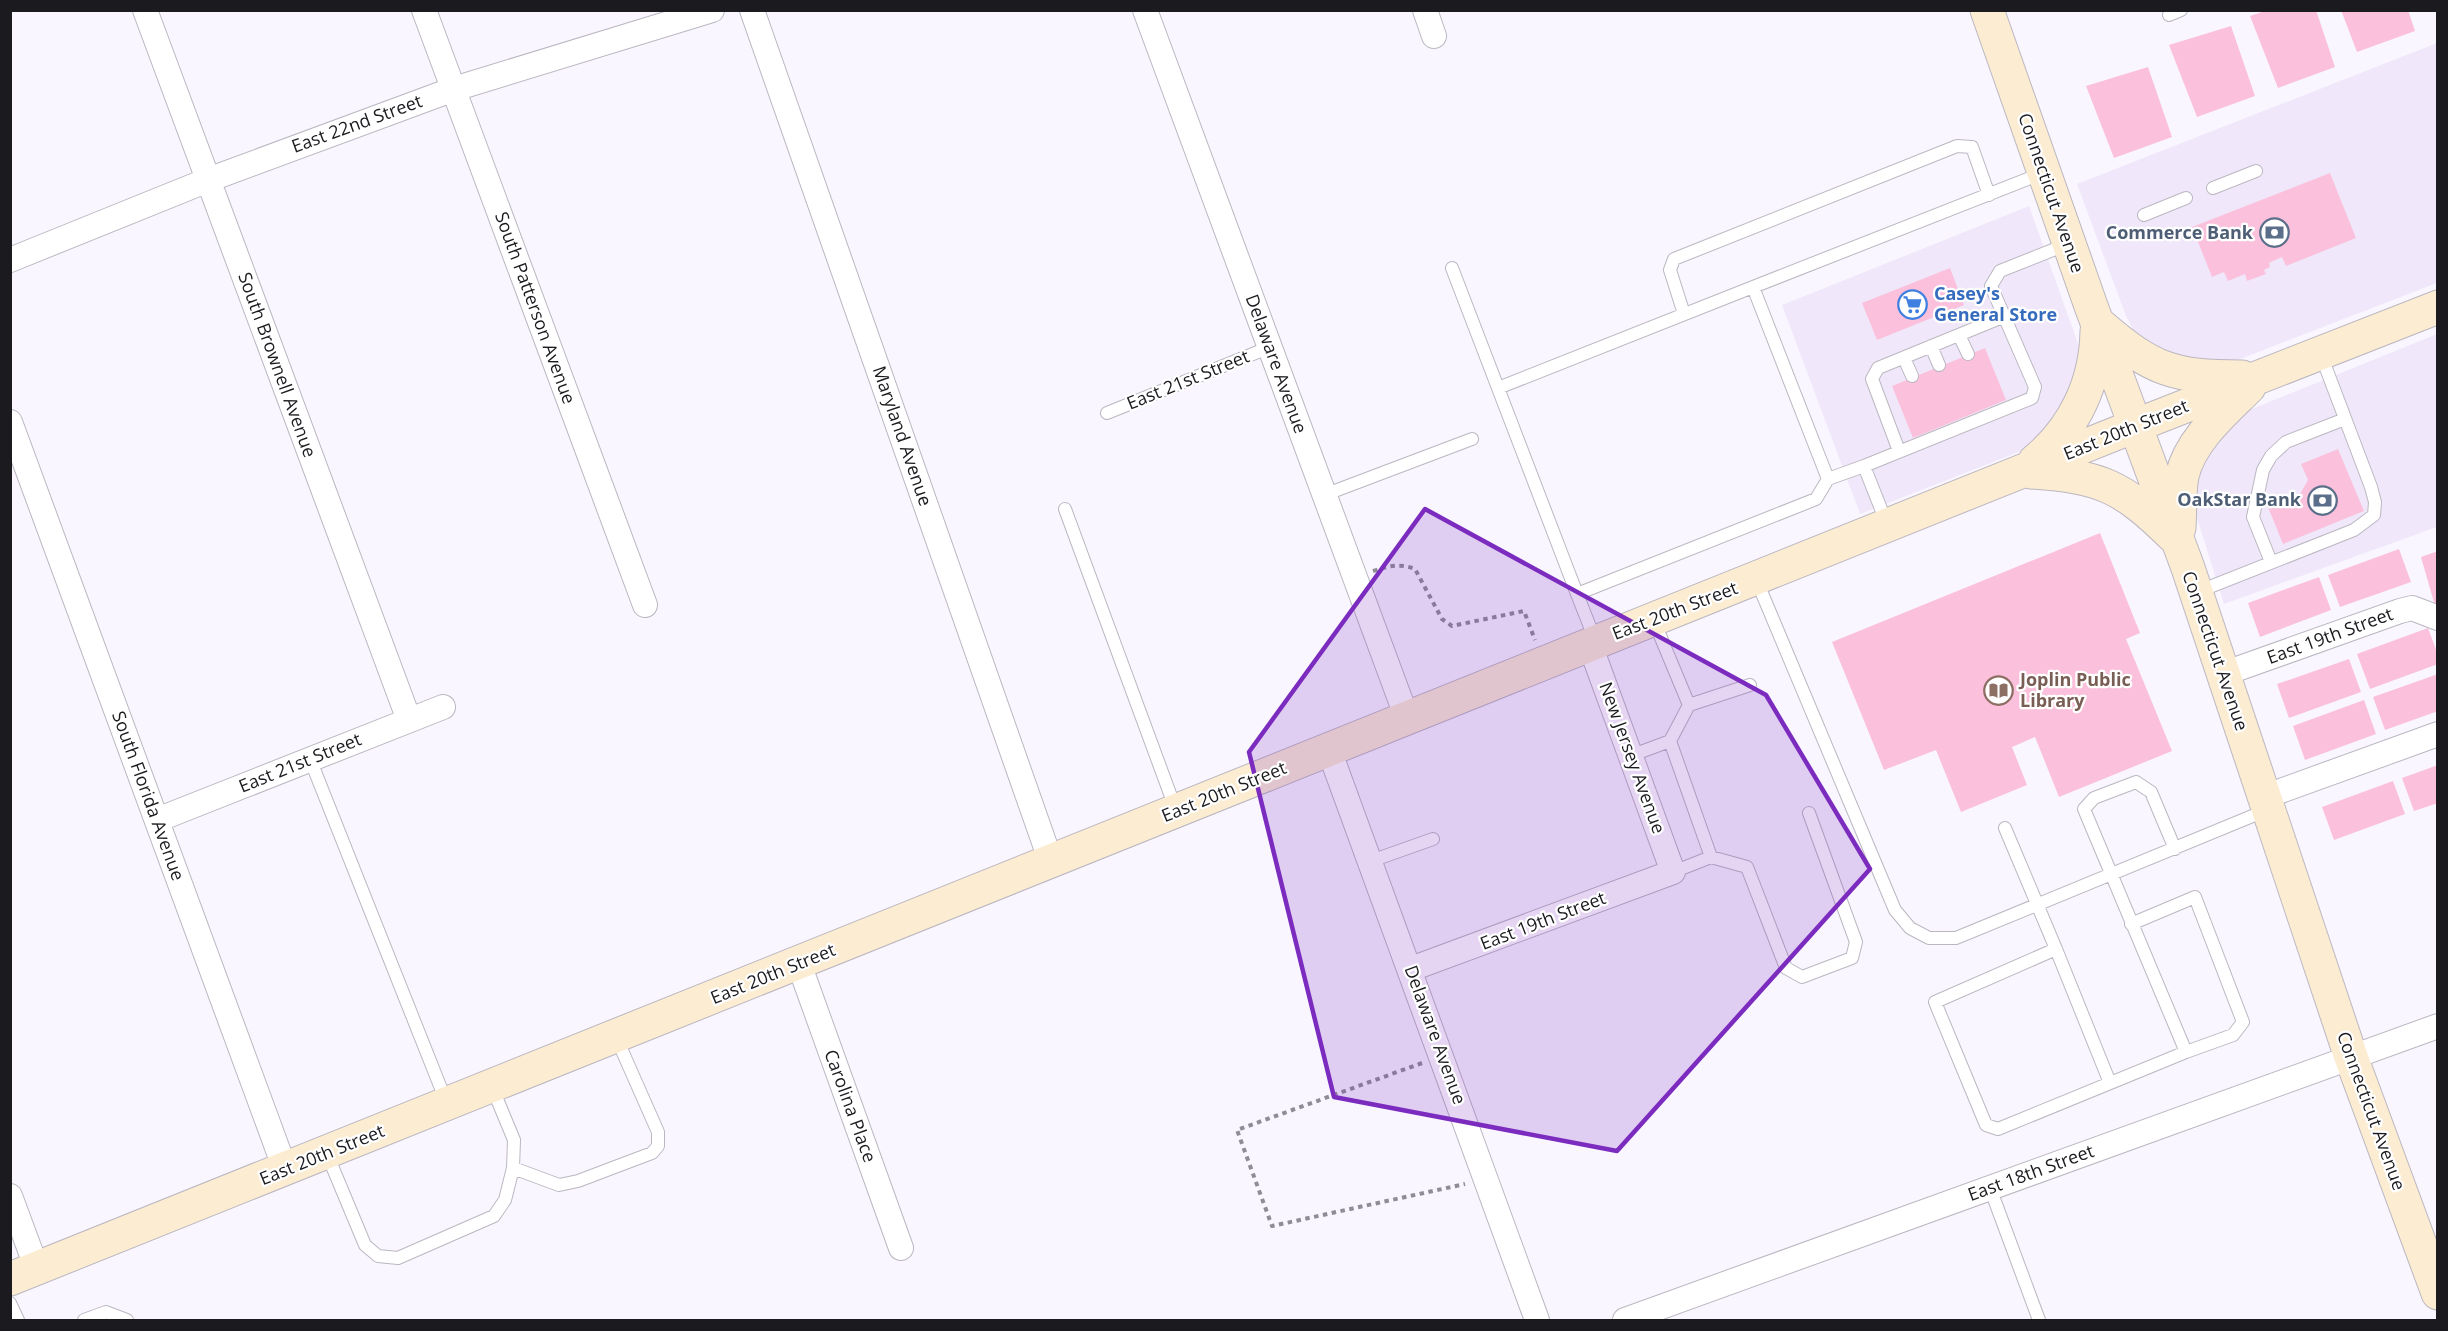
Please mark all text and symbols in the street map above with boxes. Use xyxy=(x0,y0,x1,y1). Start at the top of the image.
street label: East 22nd Street xyxy=(288,88,425,158)
street label: Connecticut Avenue xyxy=(2013,110,2091,276)
street label: South Patterson Avenue xyxy=(490,208,582,407)
bank icon: Commerce Bank xyxy=(2258,217,2290,249)
place label: Commerce Bank xyxy=(2106,220,2254,244)
street label: South Brownell Avenue xyxy=(233,269,323,460)
place label: Casey's General Store xyxy=(1934,281,2057,326)
supermarket icon: Casey's General Store xyxy=(1897,288,1929,320)
street label: Delaware Avenue xyxy=(1241,291,1313,437)
street label: East 21st Street xyxy=(1123,344,1252,415)
street label: Maryland Avenue xyxy=(868,363,938,509)
street label: East 20th Street xyxy=(2060,393,2192,465)
bank icon: OakStar Bank xyxy=(2306,484,2338,516)
place label: OakStar Bank xyxy=(2177,487,2302,511)
street label: Connecticut Avenue xyxy=(2177,568,2255,734)
street label: East 20th Street xyxy=(1608,575,1741,645)
street label: East 19th Street xyxy=(2263,601,2396,669)
place label: Joplin Public Library xyxy=(2018,667,2131,712)
library icon: Joplin Public Library xyxy=(1983,674,2015,706)
street label: New Jersey Avenue xyxy=(1594,679,1672,837)
street label: South Florida Avenue xyxy=(107,708,191,884)
street label: East 21st Street xyxy=(235,727,364,798)
street label: East 20th Street xyxy=(1158,755,1290,827)
street label: East 19th Street xyxy=(1476,885,1609,955)
street label: East 20th Street xyxy=(707,937,839,1009)
street label: Delaware Avenue xyxy=(1400,962,1472,1108)
street label: Connecticut Avenue xyxy=(2332,1028,2412,1193)
street label: Carolina Place xyxy=(819,1046,882,1165)
street label: East 20th Street xyxy=(256,1118,388,1190)
street label: East 18th Street xyxy=(1964,1138,2097,1206)

